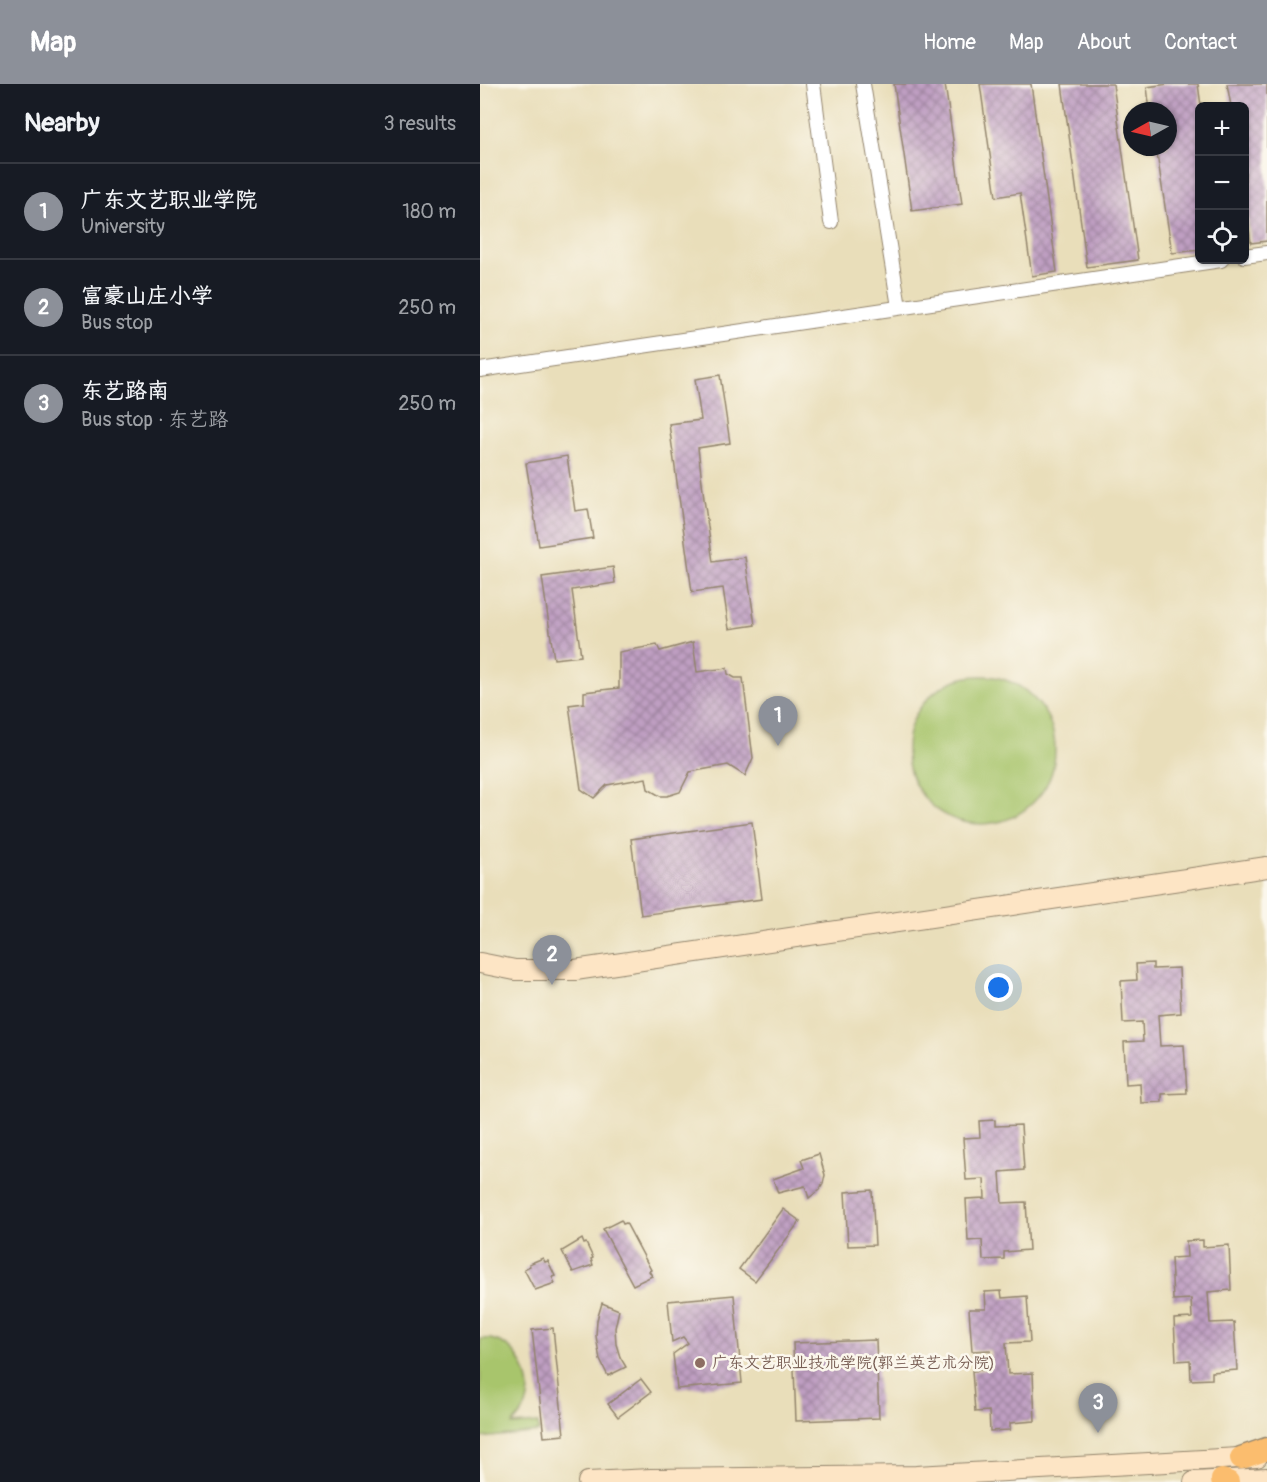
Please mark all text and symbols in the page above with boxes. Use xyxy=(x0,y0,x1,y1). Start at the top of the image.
text: Map xyxy=(30,25,76,60)
text: Home xyxy=(923,29,976,56)
text: Map xyxy=(1009,29,1044,56)
text: About xyxy=(1077,29,1131,56)
text: Contact xyxy=(1164,29,1237,56)
north arrow xyxy=(1123,102,1177,156)
map controls xyxy=(1195,102,1249,264)
button: + xyxy=(1195,102,1249,156)
text: Nearby xyxy=(24,107,100,139)
text: 3 results xyxy=(384,111,456,136)
button: − xyxy=(1195,156,1249,210)
text: 广东文艺职业学院 xyxy=(81,186,257,214)
text: 1 xyxy=(40,199,47,224)
text: 180 m xyxy=(402,199,456,224)
button: locate xyxy=(1195,210,1249,264)
text: University xyxy=(81,214,165,239)
text: 富豪山庄小学 xyxy=(81,282,213,310)
text: 2 xyxy=(38,295,49,320)
text: 250 m xyxy=(398,295,456,320)
text: Bus stop xyxy=(81,310,153,335)
text: 东艺路南 xyxy=(81,377,169,405)
text: 3 xyxy=(38,391,49,416)
text: 250 m xyxy=(398,391,456,416)
text: Bus stop · 东艺路 xyxy=(81,407,228,432)
pin: 1 xyxy=(758,696,798,746)
pin: 2 xyxy=(532,936,572,985)
your location xyxy=(984,973,1013,1002)
place label: 广东文艺职业技术学院(郭兰英艺术分院) xyxy=(712,1353,995,1373)
marker: 广东文艺职业技术学院(郭兰英艺术分院) xyxy=(693,1356,707,1370)
pin: 3 xyxy=(1078,1384,1118,1433)

